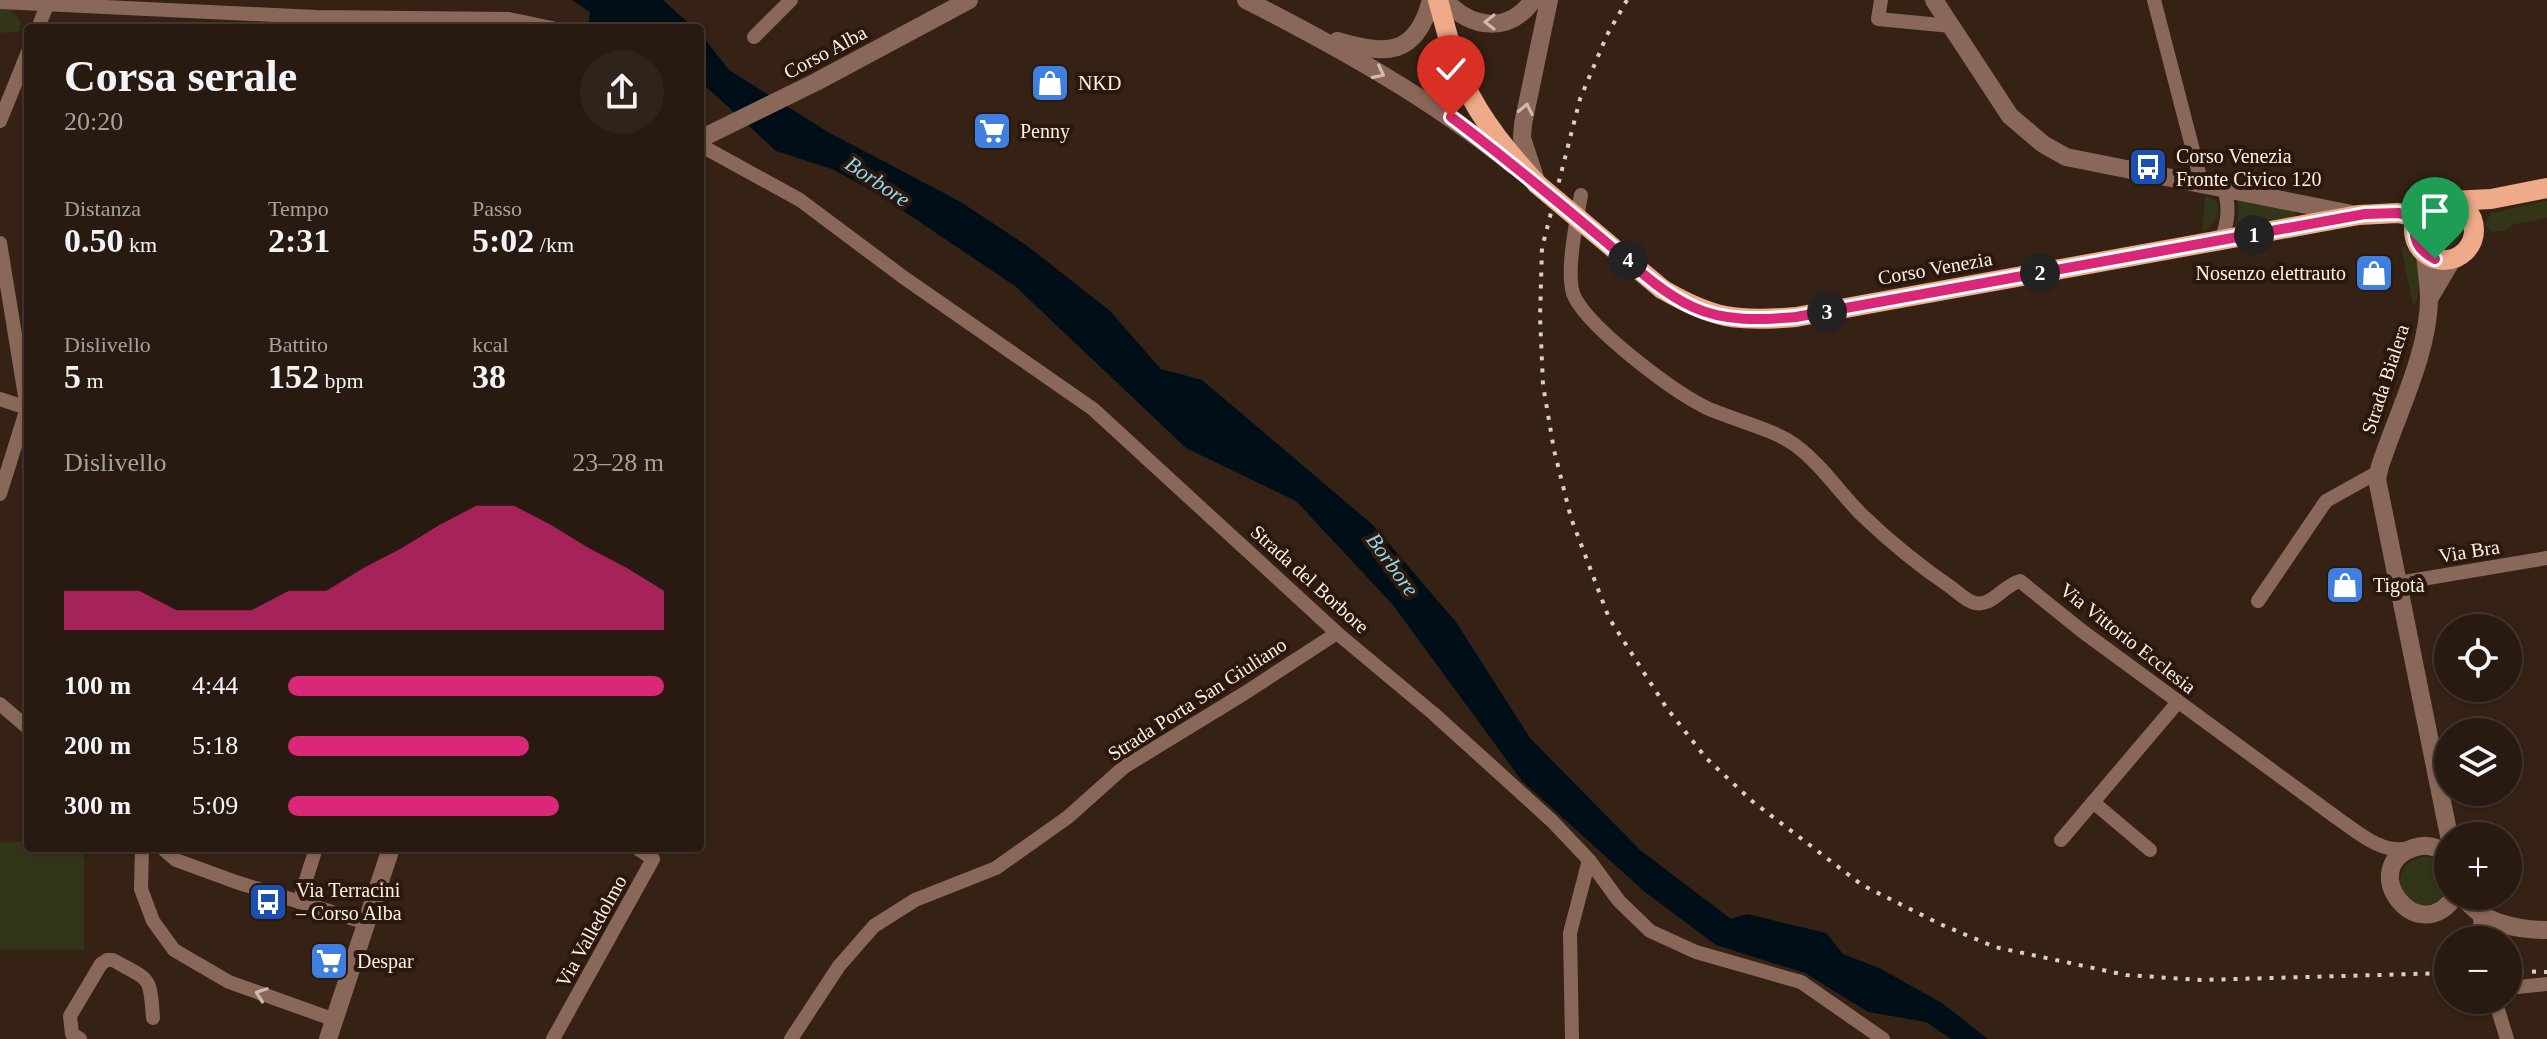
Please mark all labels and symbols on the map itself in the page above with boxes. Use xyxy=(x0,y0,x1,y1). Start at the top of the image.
one-way arrow xyxy=(1483,13,1495,31)
street label: Corso Alba xyxy=(780,21,870,83)
pin xyxy=(1417,35,1485,117)
shop icon: NKD xyxy=(1029,62,1071,104)
one-way arrow xyxy=(1370,63,1385,78)
place label: NKD xyxy=(1078,72,1121,94)
one-way arrow xyxy=(1517,102,1534,116)
supermarket icon: Penny xyxy=(971,110,1013,152)
place label: Penny xyxy=(1020,120,1070,143)
place label: Corso Venezia Fronte Civico 120 xyxy=(2176,145,2322,190)
bus stop icon: Corso Venezia Fronte Civico 120 xyxy=(2127,146,2169,188)
water label: Borbore xyxy=(841,151,915,212)
pin xyxy=(2401,177,2469,259)
pin: 1 xyxy=(2234,215,2274,255)
pin: 4 xyxy=(1608,240,1648,280)
street label: Corso Venezia xyxy=(1876,247,1994,289)
shop icon: Nosenzo elettrauto xyxy=(2353,252,2395,294)
pin: 2 xyxy=(2020,253,2060,293)
place label: Nosenzo elettrauto xyxy=(2196,262,2346,284)
pin: 3 xyxy=(1807,292,1847,332)
street label: Strada Bialera xyxy=(2357,321,2413,437)
street label: Strada del Borbore xyxy=(1247,520,1374,638)
water label: Borbore xyxy=(1361,528,1424,601)
street label: Via Bra xyxy=(2437,535,2501,567)
shop icon: Tigotà xyxy=(2324,564,2366,606)
place label: Tigotà xyxy=(2373,574,2425,597)
street label: Via Vittorio Ecclesia xyxy=(2056,578,2200,698)
street label: Strada Porta San Giuliano xyxy=(1104,633,1290,765)
street label: Via Valledolmo xyxy=(551,871,631,991)
place label: Via Terracini – Corso Alba xyxy=(295,879,402,924)
bus stop icon: Via Terracini – Corso Alba xyxy=(247,881,289,923)
supermarket icon: Despar xyxy=(308,940,350,982)
place label: Despar xyxy=(357,950,414,973)
one-way arrow xyxy=(255,987,269,1003)

